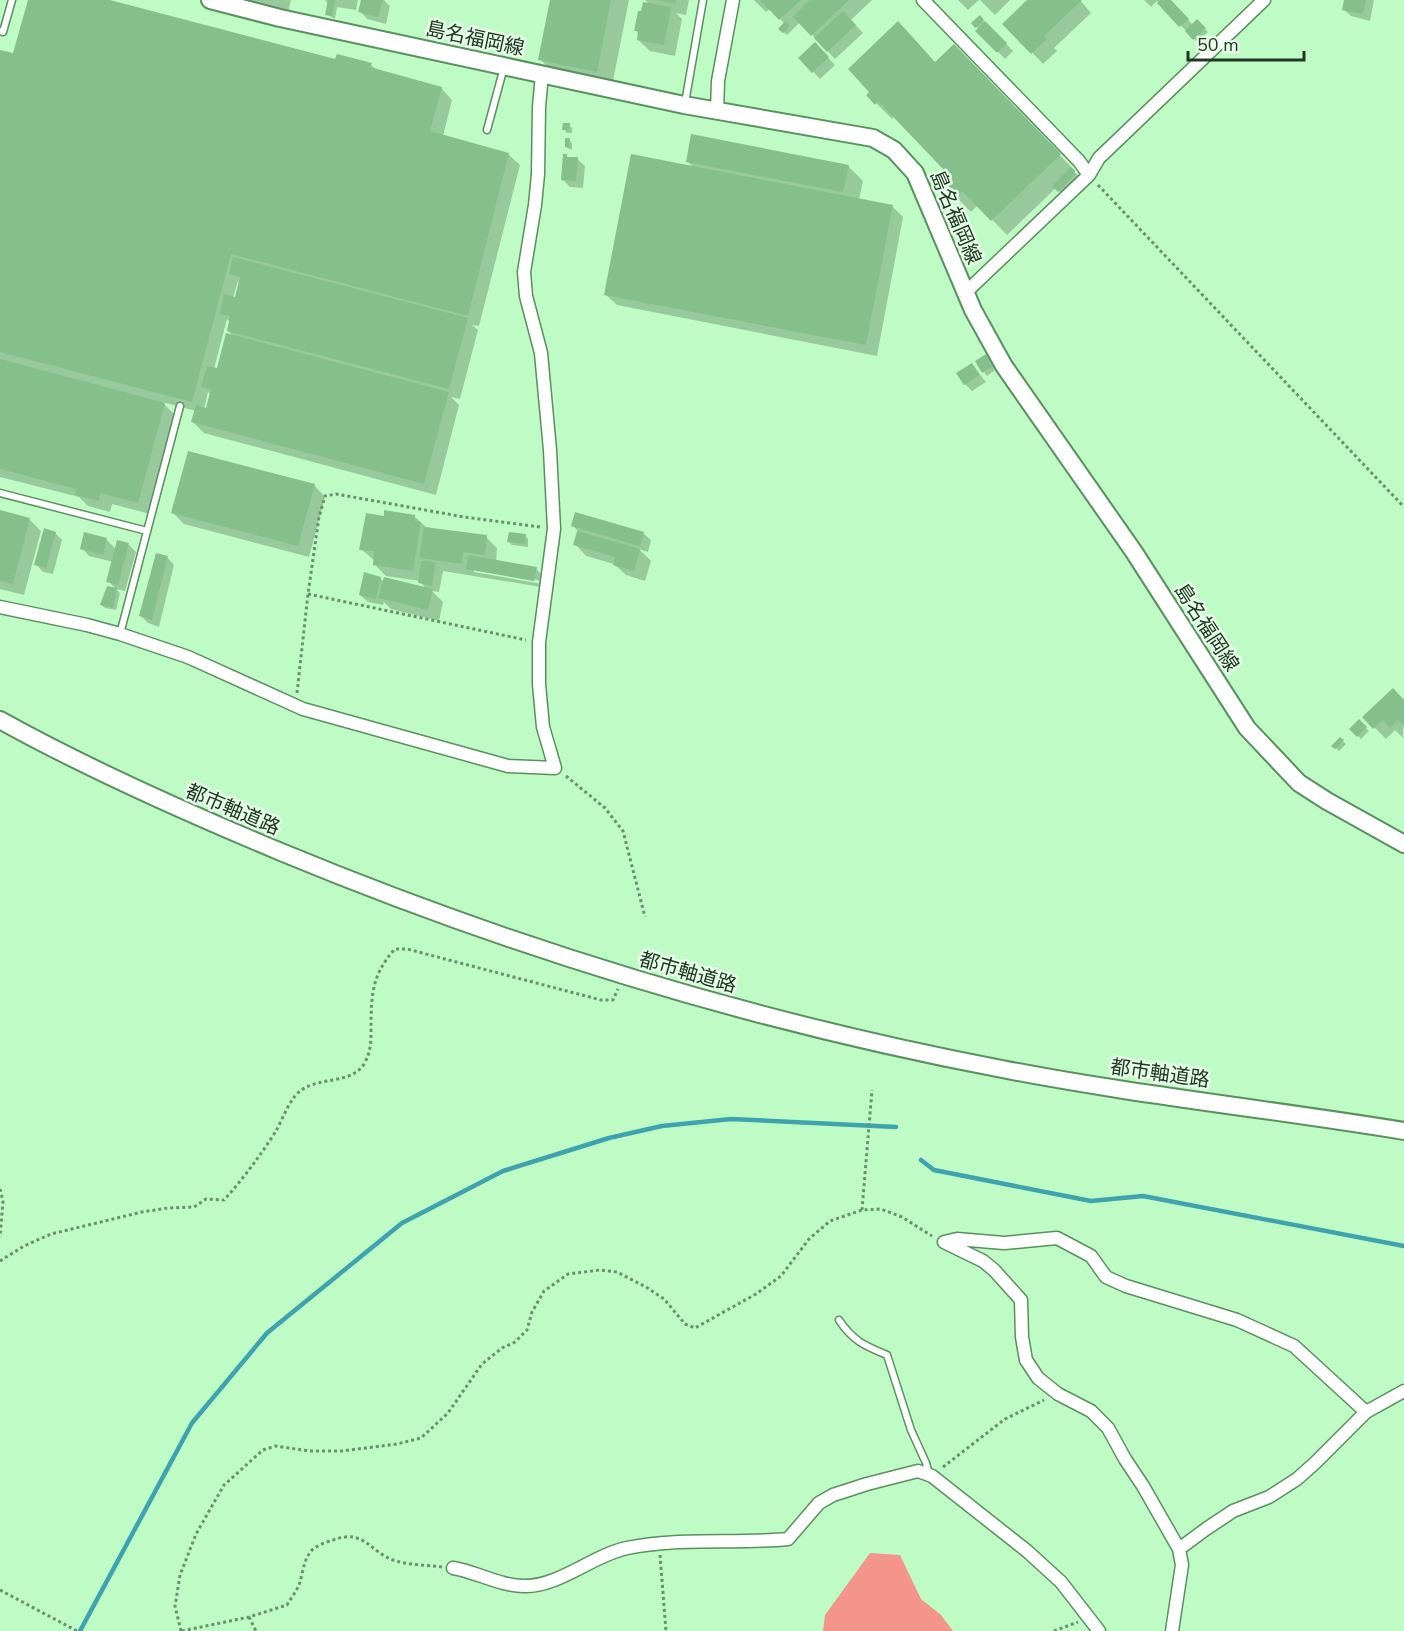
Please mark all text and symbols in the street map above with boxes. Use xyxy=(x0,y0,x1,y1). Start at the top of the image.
street label: 島名福岡線 xyxy=(423,15,527,62)
scale bar xyxy=(1188,24,1304,62)
text: 50 m xyxy=(1197,33,1239,57)
street label: 島名福岡線 xyxy=(924,166,988,268)
street label: 島名福岡線 xyxy=(1168,578,1245,677)
street label: 都市軸道路 xyxy=(182,777,284,841)
street label: 都市軸道路 xyxy=(636,946,740,999)
street label: 都市軸道路 xyxy=(1109,1053,1211,1094)

